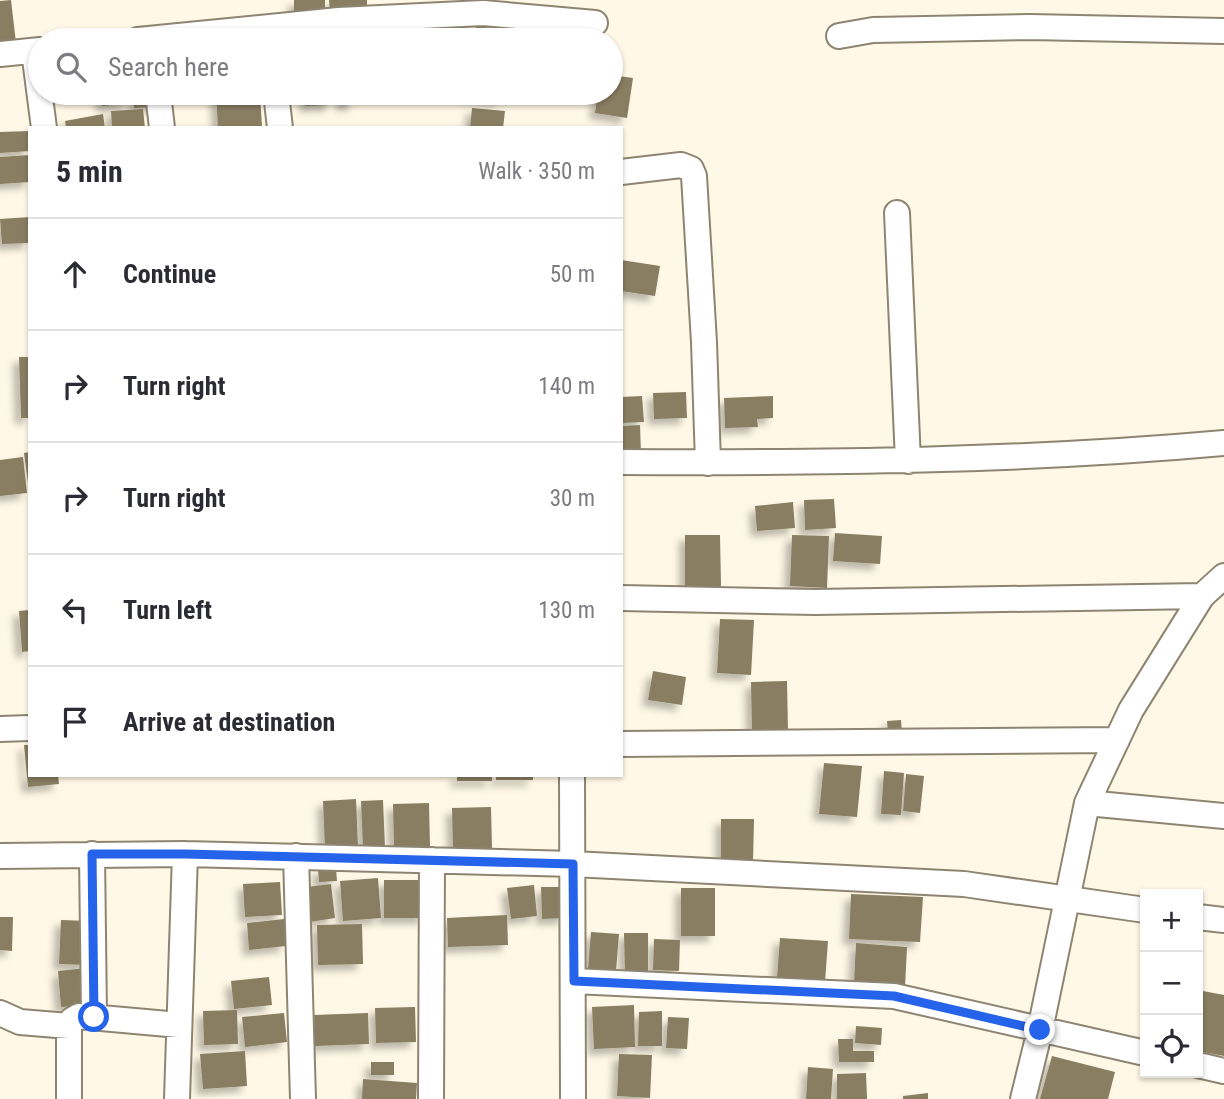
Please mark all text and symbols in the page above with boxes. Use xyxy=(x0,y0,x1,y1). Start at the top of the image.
search box xyxy=(28,28,623,105)
icon: search xyxy=(52,48,90,86)
text: Search here xyxy=(108,52,229,82)
text: 5 min xyxy=(56,154,123,189)
text: Walk · 350 m xyxy=(478,158,595,185)
icon: ahead xyxy=(56,255,94,293)
text: Continue xyxy=(123,259,216,289)
text: 50 m xyxy=(550,261,595,288)
icon: right xyxy=(56,367,94,405)
text: Turn right xyxy=(123,371,225,401)
text: 140 m xyxy=(538,373,595,400)
icon: right xyxy=(56,479,94,517)
text: Turn right xyxy=(123,483,225,513)
text: 30 m xyxy=(550,485,595,512)
icon: left xyxy=(56,591,94,629)
text: Turn left xyxy=(123,595,212,625)
text: 130 m xyxy=(538,597,595,624)
icon: arrive xyxy=(56,703,94,741)
text: Arrive at destination xyxy=(123,707,335,737)
map controls xyxy=(1140,889,1203,1078)
button: + xyxy=(1140,889,1203,952)
button: − xyxy=(1140,952,1203,1015)
route start xyxy=(78,1001,109,1032)
route end xyxy=(1024,1014,1055,1045)
button: locate xyxy=(1140,1015,1203,1078)

